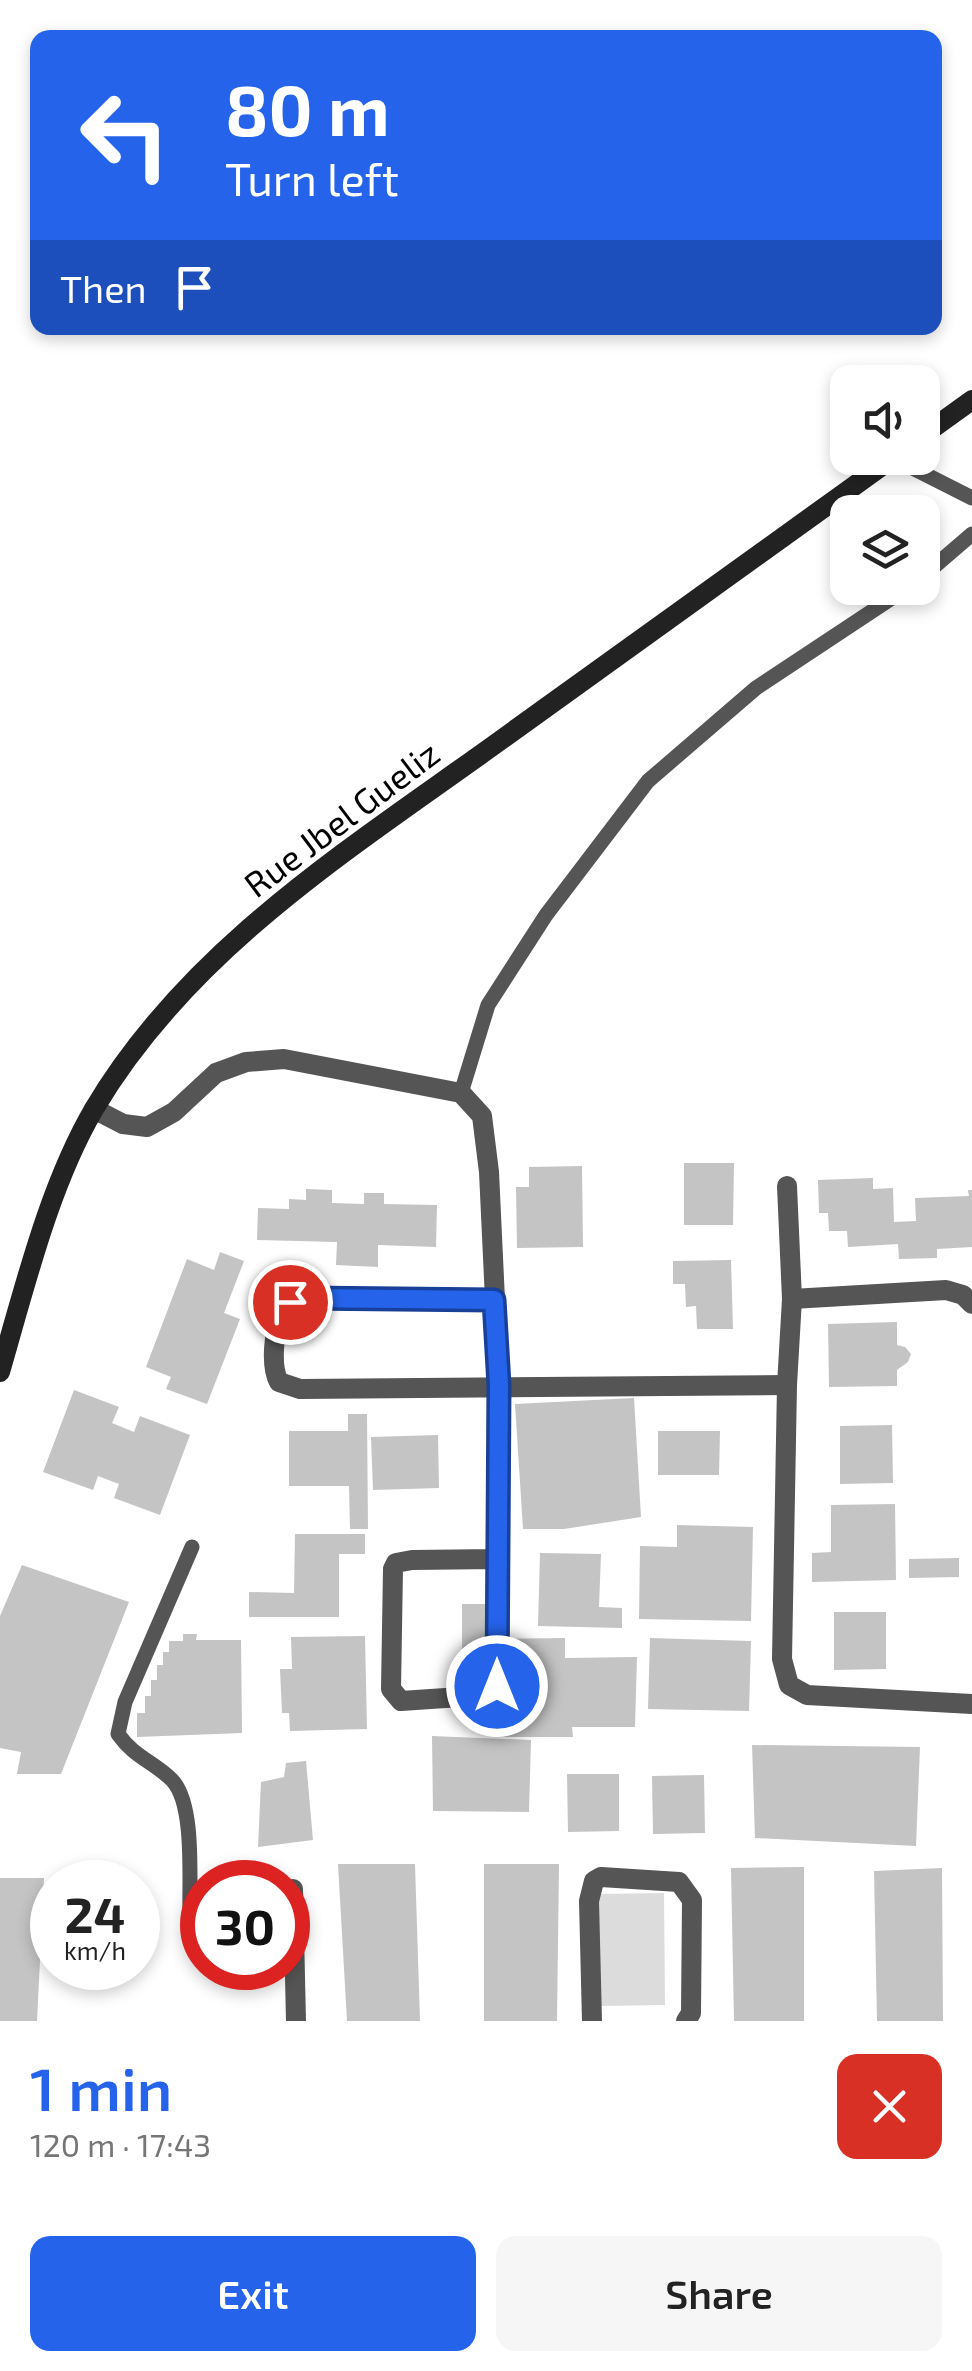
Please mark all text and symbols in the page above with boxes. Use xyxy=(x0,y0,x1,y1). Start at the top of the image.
text: 80 m xyxy=(225,66,390,150)
icon: left xyxy=(60,70,190,200)
text: Turn left xyxy=(225,151,399,205)
icon: arrive xyxy=(167,260,222,315)
text: Then xyxy=(60,265,147,311)
map controls xyxy=(830,365,940,605)
button: sound xyxy=(830,365,940,475)
button: layers xyxy=(830,495,940,605)
street label: Rue Jbel Gueliz xyxy=(235,731,447,905)
pin xyxy=(248,1260,333,1345)
icon: arrive xyxy=(263,1275,318,1330)
position arrow xyxy=(445,1634,549,1738)
speed limit sign: 30 xyxy=(180,1860,310,1990)
text: 24 xyxy=(65,1883,125,1943)
text: km/h xyxy=(64,1935,126,1965)
text: 1 min xyxy=(30,2051,172,2123)
button: close xyxy=(837,2054,942,2159)
text: 120 m · 17:43 xyxy=(30,2125,211,2163)
button: Exit xyxy=(30,2236,476,2351)
button: Share xyxy=(496,2236,942,2351)

